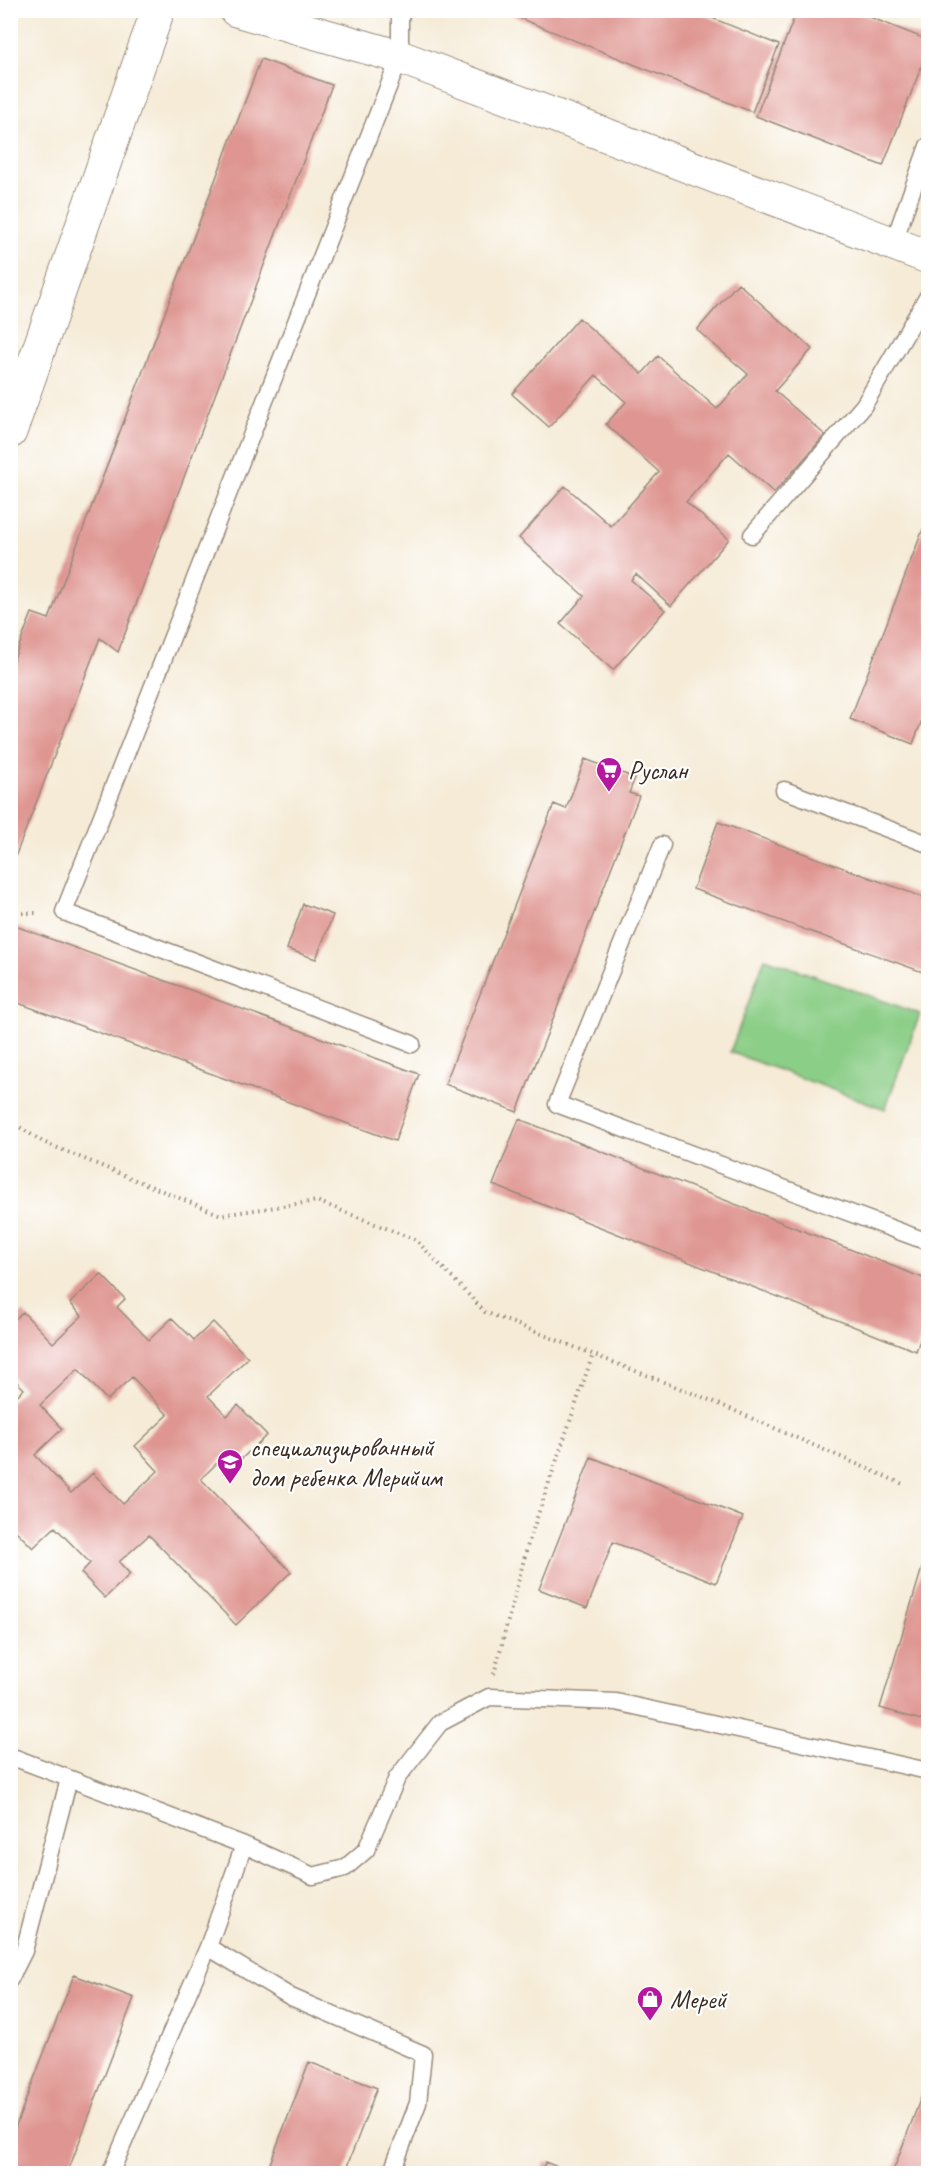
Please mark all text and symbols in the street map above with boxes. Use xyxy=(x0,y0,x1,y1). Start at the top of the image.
place label: Руслан xyxy=(628,754,690,787)
supermarket icon: Руслан xyxy=(594,755,624,793)
place label: специализированный дом ребенка Мерийим xyxy=(250,1431,444,1494)
school or university icon: специализированный дом ребенка Мерийим xyxy=(215,1447,245,1485)
place label: Мерей xyxy=(670,1983,728,2016)
shop icon: Мерей xyxy=(635,1984,665,2022)

